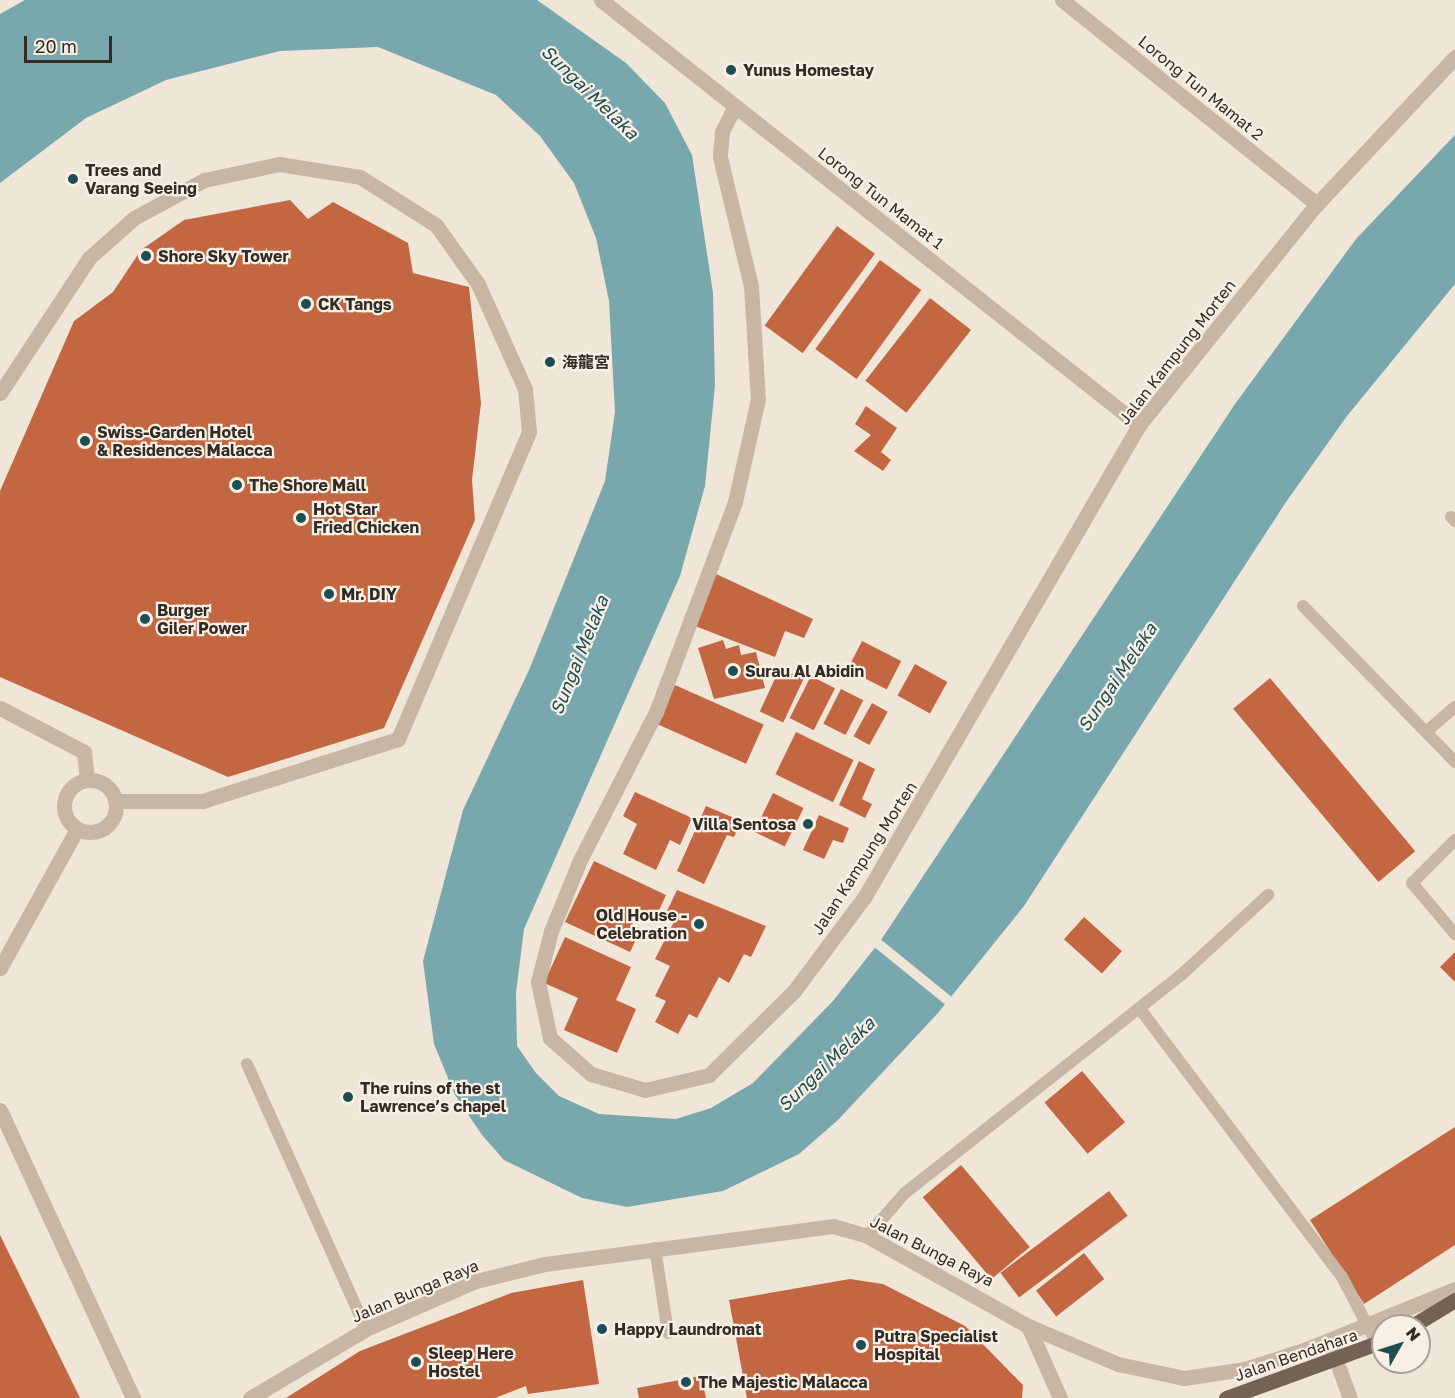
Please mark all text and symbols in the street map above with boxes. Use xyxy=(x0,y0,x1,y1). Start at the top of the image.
scale bar xyxy=(27,24,116,62)
street label: Lorong Tun Mamat 2 xyxy=(1135,32,1267,144)
text: 20 m xyxy=(35,35,77,57)
water label: Sungai Melaka xyxy=(537,40,643,144)
place label: Yunus Homestay xyxy=(743,60,874,80)
marker: Yunus Homestay xyxy=(724,63,738,77)
street label: Lorong Tun Mamat 1 xyxy=(814,143,948,253)
place label: Trees and Varang Seeing xyxy=(85,160,197,198)
marker: Trees and Varang Seeing xyxy=(66,172,80,186)
place label: Shore Sky Tower xyxy=(158,246,289,266)
marker: Shore Sky Tower xyxy=(139,249,153,263)
street label: Jalan Kampung Morten xyxy=(1114,276,1240,428)
place label: CK Tangs xyxy=(318,294,392,314)
marker: CK Tangs xyxy=(299,297,313,311)
place label: 海龍宮 xyxy=(562,352,610,372)
marker: 海龍宮 xyxy=(543,355,557,369)
place label: Swiss-Garden Hotel & Residences Malacca xyxy=(97,422,272,460)
marker: Swiss-Garden Hotel & Residences Malacca xyxy=(78,434,92,448)
place label: The Shore Mall xyxy=(249,475,366,495)
marker: The Shore Mall xyxy=(230,478,244,492)
place label: Hot Star Fried Chicken xyxy=(313,499,419,537)
marker: Hot Star Fried Chicken xyxy=(294,511,308,525)
place label: Mr. DIY xyxy=(341,584,397,604)
marker: Mr. DIY xyxy=(322,587,336,601)
water label: Sungai Melaka xyxy=(545,593,613,717)
place label: Burger Giler Power xyxy=(157,600,247,638)
marker: Burger Giler Power xyxy=(138,612,152,626)
water label: Sungai Melaka xyxy=(1073,619,1161,735)
place label: Surau Al Abidin xyxy=(745,661,864,681)
marker: Surau Al Abidin xyxy=(726,664,740,678)
street label: Jalan Kampung Morten xyxy=(807,778,921,938)
place label: Villa Sentosa xyxy=(692,814,796,834)
marker: Villa Sentosa xyxy=(801,817,815,831)
place label: Old House - Celebration xyxy=(596,905,687,943)
marker: Old House - Celebration xyxy=(692,917,706,931)
water label: Sungai Melaka xyxy=(773,1012,879,1116)
place label: The ruins of the st Lawrence’s chapel xyxy=(360,1078,506,1116)
marker: The ruins of the st Lawrence’s chapel xyxy=(341,1090,355,1104)
street label: Jalan Bunga Raya xyxy=(867,1212,997,1290)
street label: Jalan Bunga Raya xyxy=(349,1256,481,1326)
north arrow xyxy=(1371,1314,1431,1374)
place label: Happy Laundromat xyxy=(614,1319,761,1339)
marker: Happy Laundromat xyxy=(595,1322,609,1336)
text: N xyxy=(1402,1323,1425,1345)
street label: Jalan Bendahara xyxy=(1232,1325,1360,1385)
place label: Putra Specialist Hospital xyxy=(874,1326,998,1364)
marker: Putra Specialist Hospital xyxy=(852,1336,870,1354)
place label: Sleep Here Hostel xyxy=(428,1343,514,1381)
marker: Sleep Here Hostel xyxy=(409,1355,423,1369)
place label: The Majestic Malacca xyxy=(698,1372,868,1392)
marker: The Majestic Malacca xyxy=(679,1375,693,1389)

